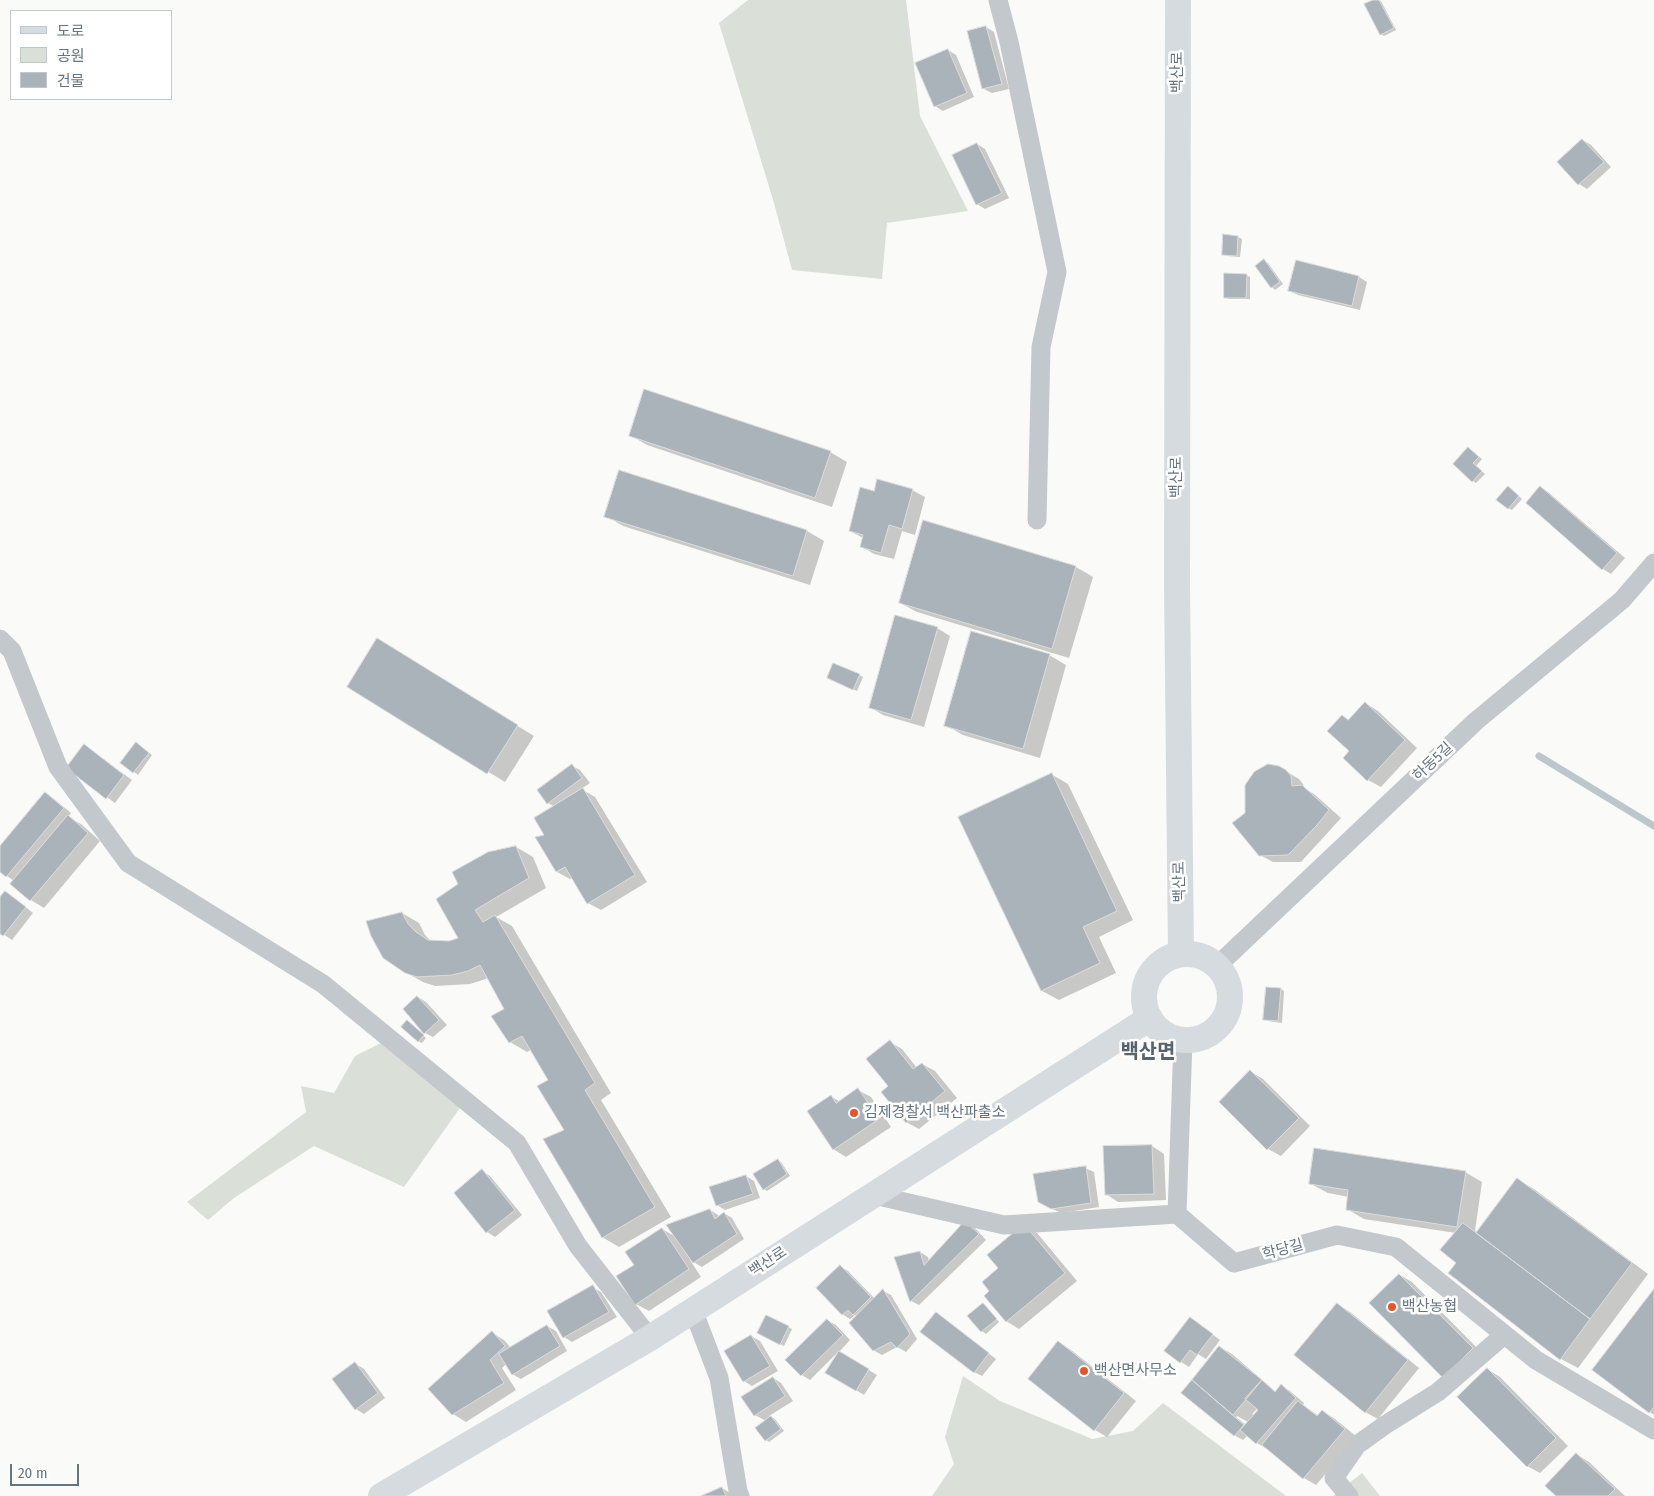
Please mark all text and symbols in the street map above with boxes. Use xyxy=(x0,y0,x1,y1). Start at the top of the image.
legend xyxy=(10,10,172,100)
text: 도로 xyxy=(57,22,85,40)
text: 공원 xyxy=(57,47,85,65)
street label: 백산로 xyxy=(1169,51,1187,93)
text: 건물 xyxy=(57,72,85,90)
street label: 백산로 xyxy=(1168,456,1186,498)
street label: 하동5길 xyxy=(1409,739,1457,785)
street label: 백산로 xyxy=(1171,861,1189,903)
district label: 백산면 xyxy=(1120,1040,1176,1064)
place label: 김제경찰서 백산파출소 xyxy=(864,1104,1006,1122)
marker: 김제경찰서 백산파출소 xyxy=(848,1107,860,1119)
street label: 학당길 xyxy=(1261,1236,1305,1264)
street label: 백산로 xyxy=(746,1243,790,1281)
place label: 백산농협 xyxy=(1402,1298,1457,1316)
marker: 백산농협 xyxy=(1386,1301,1398,1313)
place label: 백산면사무소 xyxy=(1094,1362,1177,1380)
marker: 백산면사무소 xyxy=(1078,1365,1090,1377)
scale bar xyxy=(12,1454,81,1486)
text: 20 m xyxy=(18,1464,48,1482)

